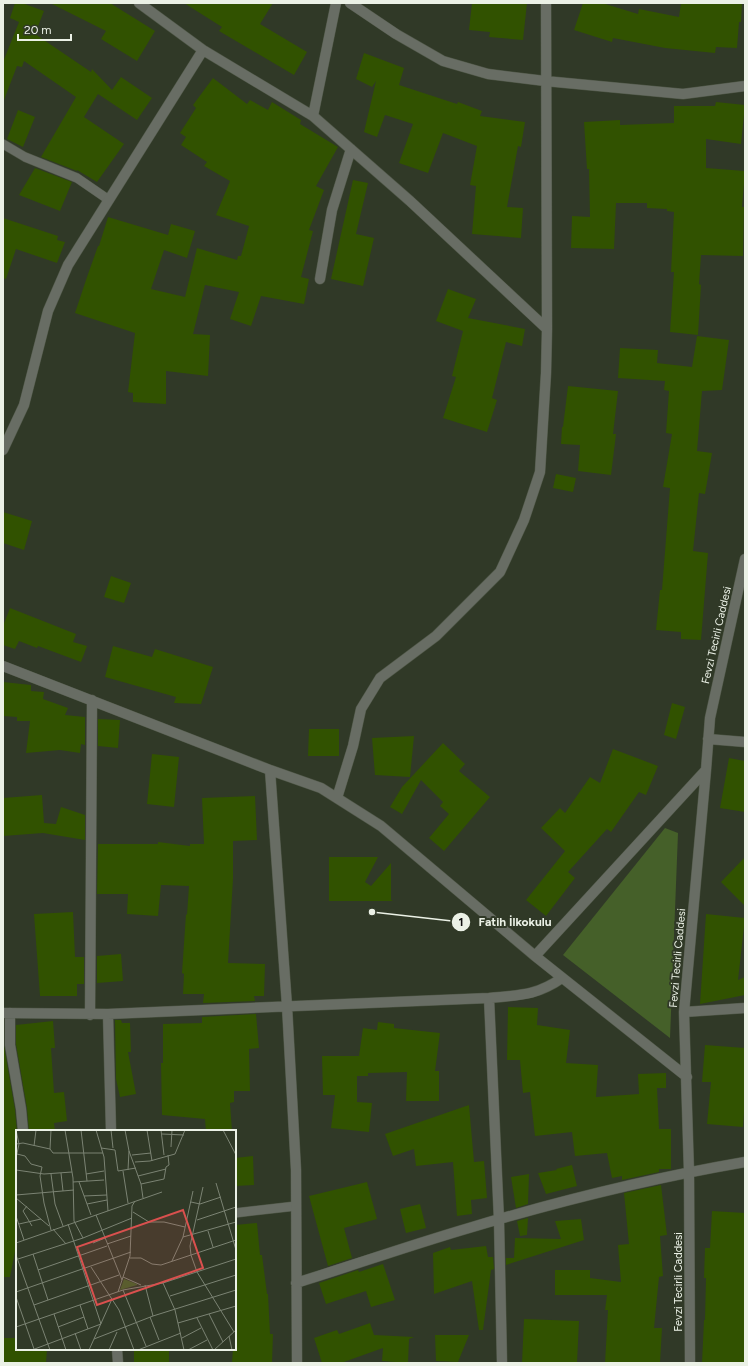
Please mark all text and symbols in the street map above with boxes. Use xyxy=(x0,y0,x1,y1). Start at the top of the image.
scale bar xyxy=(18,16,71,42)
text: 20 m xyxy=(24,23,52,37)
street label: Fevzi Tecirli Caddesi xyxy=(699,585,734,685)
street label: Fevzi Tecirli Caddesi xyxy=(667,908,688,1008)
callout: Fatih İlkokulu xyxy=(451,910,560,934)
text: 1 xyxy=(458,915,464,929)
text: Fatih İlkokulu xyxy=(478,915,552,929)
inset map xyxy=(16,1130,236,1350)
street label: Fevzi Tecirli Caddesi xyxy=(672,1232,685,1332)

